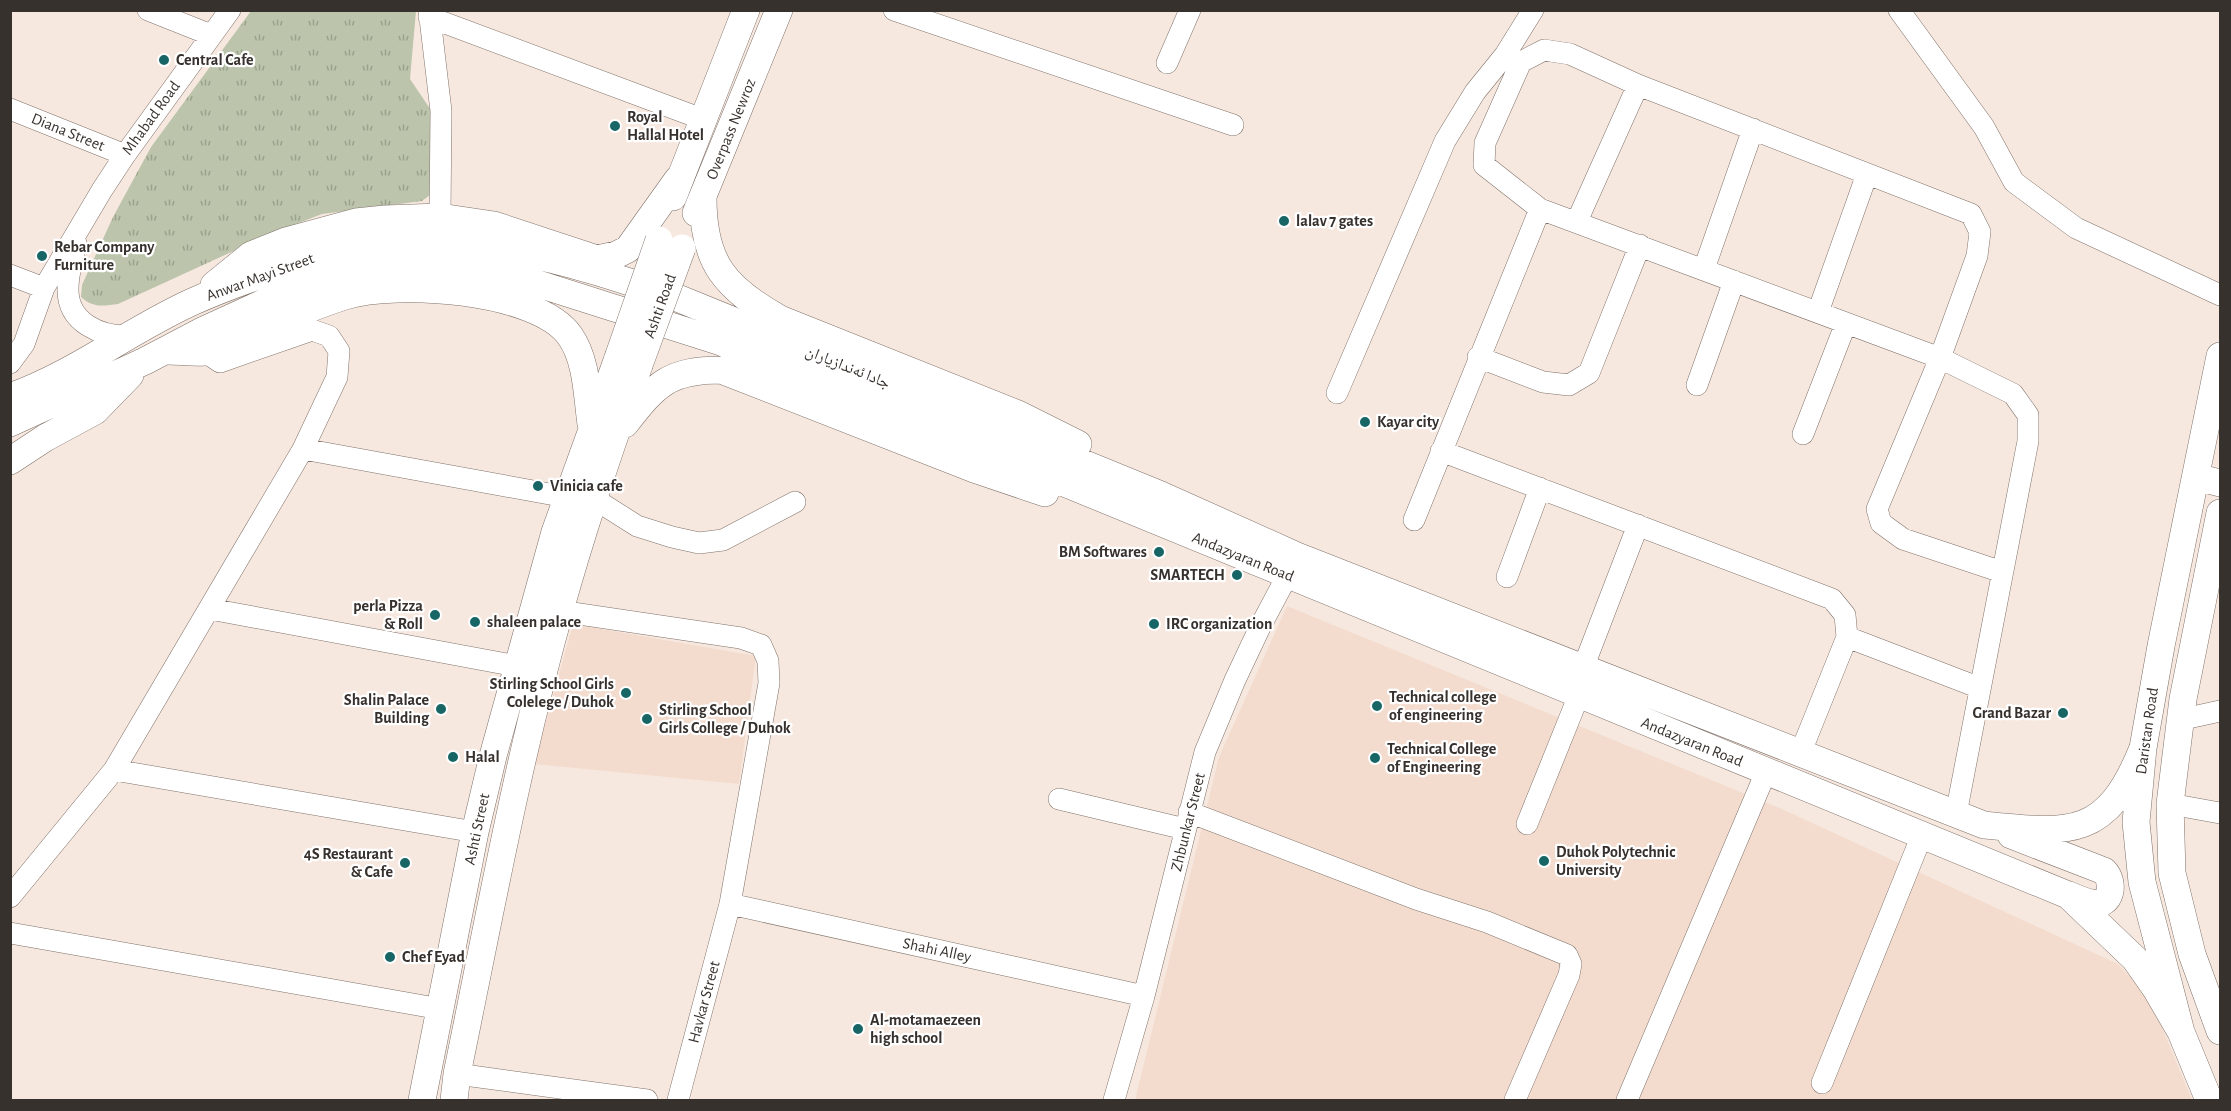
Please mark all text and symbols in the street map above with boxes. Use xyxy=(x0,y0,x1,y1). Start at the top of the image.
place label: Central Cafe xyxy=(176,52,254,68)
marker: Central Cafe xyxy=(157,53,171,67)
street label: Overpass Newroz xyxy=(703,76,759,182)
street label: Mhabad Road xyxy=(119,78,183,158)
place label: Royal Hallal Hotel xyxy=(627,109,704,143)
street label: Diana Street xyxy=(29,110,107,154)
marker: Royal Hallal Hotel xyxy=(608,119,622,133)
place label: lalav 7 gates xyxy=(1296,213,1373,229)
marker: lalav 7 gates xyxy=(1277,214,1291,228)
place label: Rebar Company Furniture xyxy=(54,239,155,273)
marker: Rebar Company Furniture xyxy=(35,249,49,263)
street label: Anwar Mayi Street xyxy=(204,250,316,305)
street label: Ashti Road xyxy=(641,272,679,340)
street label: جادا ئەندازیاران xyxy=(803,343,893,393)
place label: Kayar city xyxy=(1377,414,1440,431)
marker: Kayar city xyxy=(1358,415,1372,429)
place label: Vinicia cafe xyxy=(550,478,623,494)
marker: Vinicia cafe xyxy=(531,479,545,493)
street label: Andazyaran Road xyxy=(1189,529,1296,586)
place label: BM Softwares xyxy=(1059,544,1147,560)
marker: BM Softwares xyxy=(1152,545,1166,559)
place label: SMARTECH xyxy=(1150,567,1225,583)
marker: SMARTECH xyxy=(1230,568,1244,582)
place label: perla Pizza & Roll xyxy=(353,598,423,632)
marker: perla Pizza & Roll xyxy=(428,608,442,622)
place label: shaleen palace xyxy=(487,614,582,630)
marker: shaleen palace xyxy=(468,615,482,629)
place label: IRC organization xyxy=(1166,616,1272,632)
marker: IRC organization xyxy=(1147,617,1161,631)
place label: Stirling School Girls Colelege / Duhok xyxy=(489,676,614,710)
marker: Stirling School Girls Colelege / Duhok xyxy=(619,686,633,700)
street label: Daristan Road xyxy=(2133,687,2161,775)
place label: Technical college of engineering xyxy=(1389,689,1497,723)
place label: Shalin Palace Building xyxy=(344,692,430,726)
marker: Technical college of engineering xyxy=(1370,699,1384,713)
marker: Shalin Palace Building xyxy=(434,702,448,716)
place label: Stirling School Girls College / Duhok xyxy=(659,702,791,736)
place label: Grand Bazar xyxy=(1973,705,2051,721)
marker: Grand Bazar xyxy=(2056,706,2070,720)
marker: Stirling School Girls College / Duhok xyxy=(640,712,654,726)
street label: Andazyaran Road xyxy=(1638,714,1745,771)
place label: Technical College of Engineering xyxy=(1387,741,1497,775)
place label: Halal xyxy=(465,749,500,765)
marker: Halal xyxy=(446,750,460,764)
marker: Technical College of Engineering xyxy=(1368,751,1382,765)
street label: Zhbunkar Street xyxy=(1168,771,1208,873)
street label: Ashti Street xyxy=(462,792,492,866)
place label: Duhok Polytechnic University xyxy=(1556,844,1675,879)
place label: 4S Restaurant & Cafe xyxy=(304,846,394,880)
marker: Duhok Polytechnic University xyxy=(1537,854,1551,868)
marker: 4S Restaurant & Cafe xyxy=(398,856,412,870)
street label: Shahi Alley xyxy=(901,935,973,966)
place label: Chef Eyad xyxy=(402,949,466,966)
marker: Chef Eyad xyxy=(383,950,397,964)
street label: Havkar Street xyxy=(685,959,723,1045)
place label: Al-motamaezeen high school xyxy=(870,1012,981,1046)
marker: Al-motamaezeen high school xyxy=(851,1022,865,1036)

